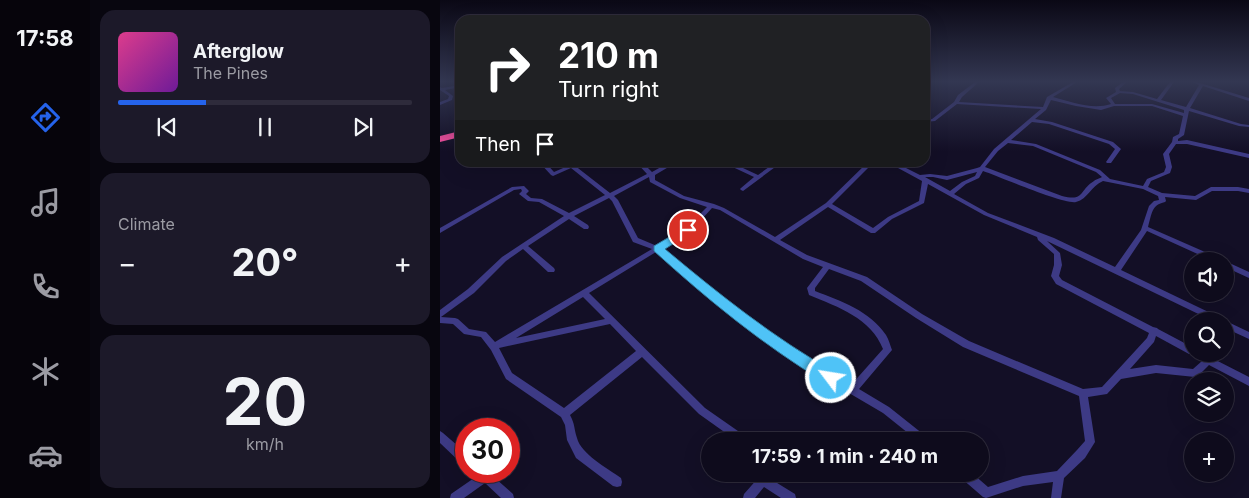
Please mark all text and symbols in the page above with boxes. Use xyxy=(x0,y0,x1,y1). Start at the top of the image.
text: 17:58 xyxy=(16,25,74,51)
text: 210 m xyxy=(558,34,659,76)
icon: right xyxy=(475,35,540,100)
text: Afterglow xyxy=(193,40,284,63)
text: The Pines xyxy=(193,63,268,83)
text: Turn right xyxy=(558,76,659,102)
icon: directions xyxy=(28,100,63,135)
icon: previous xyxy=(153,113,181,141)
icon: pause xyxy=(251,113,279,141)
icon: next xyxy=(349,113,377,141)
icon: arrive xyxy=(531,130,559,158)
text: Then xyxy=(475,133,521,156)
icon: music xyxy=(28,185,63,220)
pin xyxy=(667,209,709,251)
text: Climate xyxy=(118,214,175,234)
icon: arrive xyxy=(674,216,702,244)
text: 20° xyxy=(231,239,299,285)
text: − xyxy=(118,246,137,280)
text: + xyxy=(393,246,412,280)
map controls xyxy=(1184,252,1234,482)
button: sound xyxy=(1184,252,1234,302)
icon: phone xyxy=(28,269,63,304)
button: search xyxy=(1184,312,1234,362)
position arrow xyxy=(804,351,856,403)
icon: climate xyxy=(28,354,63,389)
text: 20 xyxy=(223,362,307,441)
button: layers xyxy=(1184,372,1234,422)
speed limit sign: 30 xyxy=(455,418,520,483)
button: + xyxy=(1184,432,1234,482)
text: km/h xyxy=(246,434,284,454)
icon: car xyxy=(28,438,63,473)
text: 17:59 · 1 min · 240 m xyxy=(752,445,938,468)

